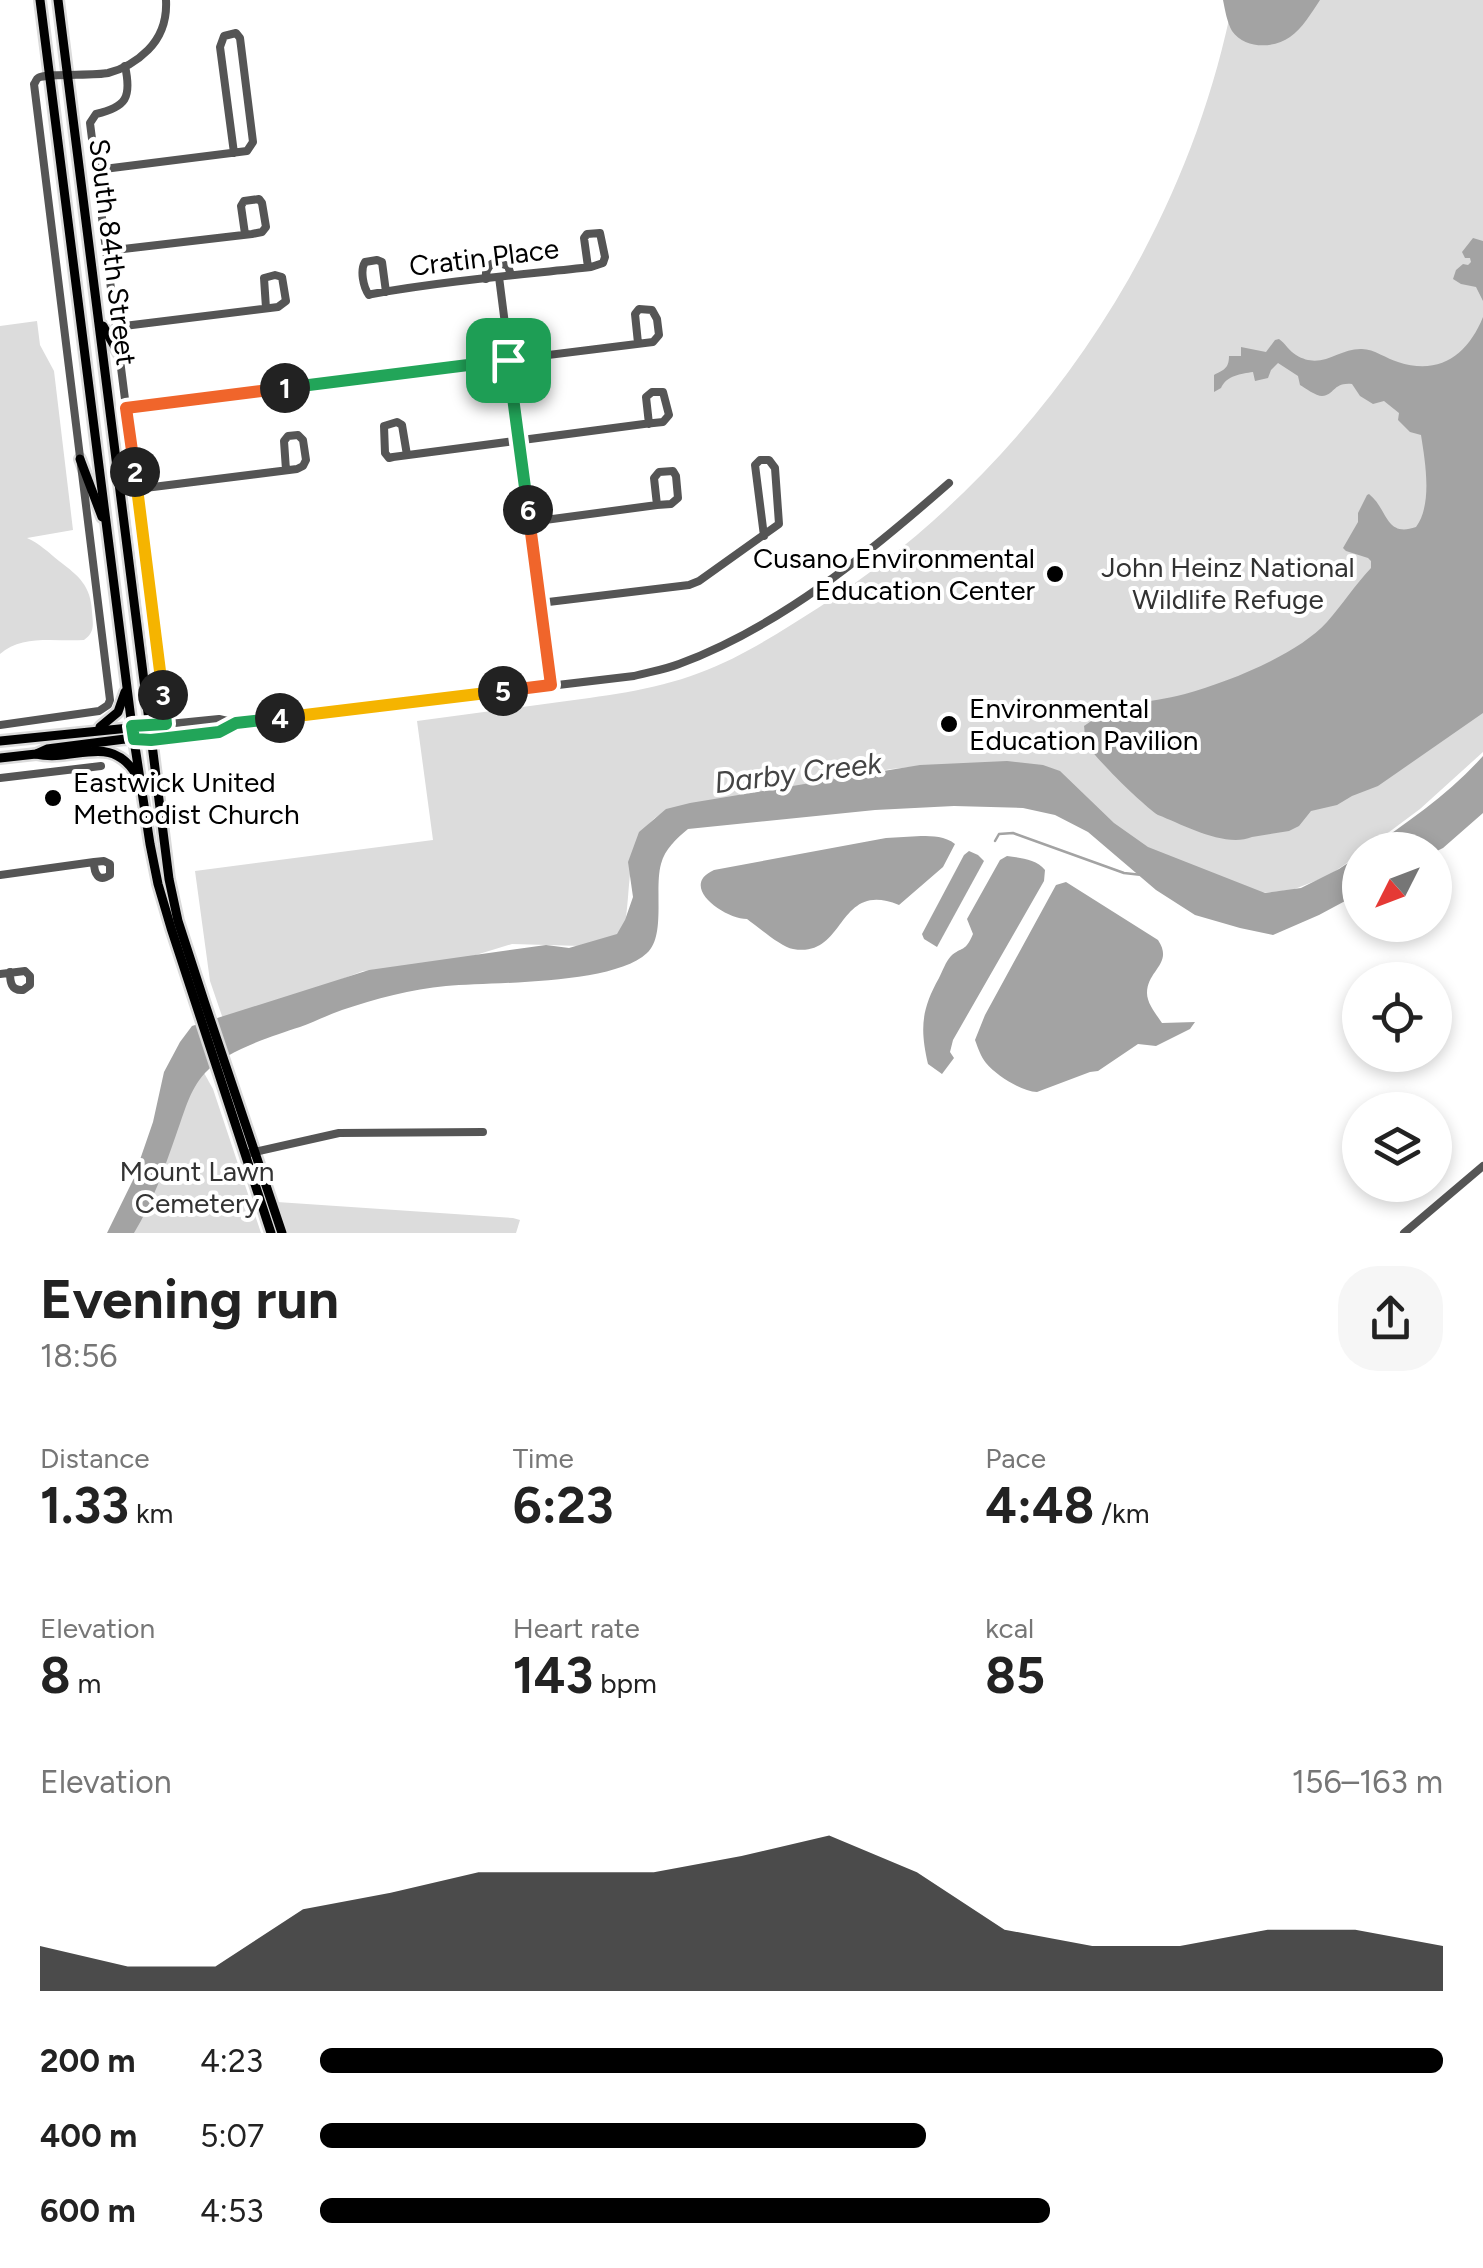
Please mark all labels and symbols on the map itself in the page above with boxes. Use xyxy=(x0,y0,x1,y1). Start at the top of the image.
street label: South 84th Street xyxy=(82,137,144,367)
street label: Cratin Place xyxy=(407,231,561,283)
pin xyxy=(466,318,551,403)
pin: 1 xyxy=(260,363,310,413)
pin: 2 xyxy=(110,447,160,497)
pin: 6 xyxy=(503,485,553,535)
place label: Cusano Environmental Education Center xyxy=(753,541,1036,607)
park label: John Heinz National Wildlife Refuge xyxy=(1101,550,1355,616)
marker: Cusano Environmental Education Center xyxy=(1044,563,1066,585)
pin: 5 xyxy=(478,666,528,716)
pin: 3 xyxy=(138,670,188,720)
place label: Environmental Education Pavilion xyxy=(969,691,1198,757)
pin: 4 xyxy=(255,693,305,743)
marker: Environmental Education Pavilion xyxy=(938,713,960,735)
water label: Darby Creek xyxy=(712,744,885,801)
place label: Eastwick United Methodist Church xyxy=(73,765,300,831)
marker: Eastwick United Methodist Church xyxy=(42,787,64,809)
north arrow xyxy=(1342,832,1452,942)
park label: Mount Lawn Cemetery xyxy=(120,1154,274,1220)

